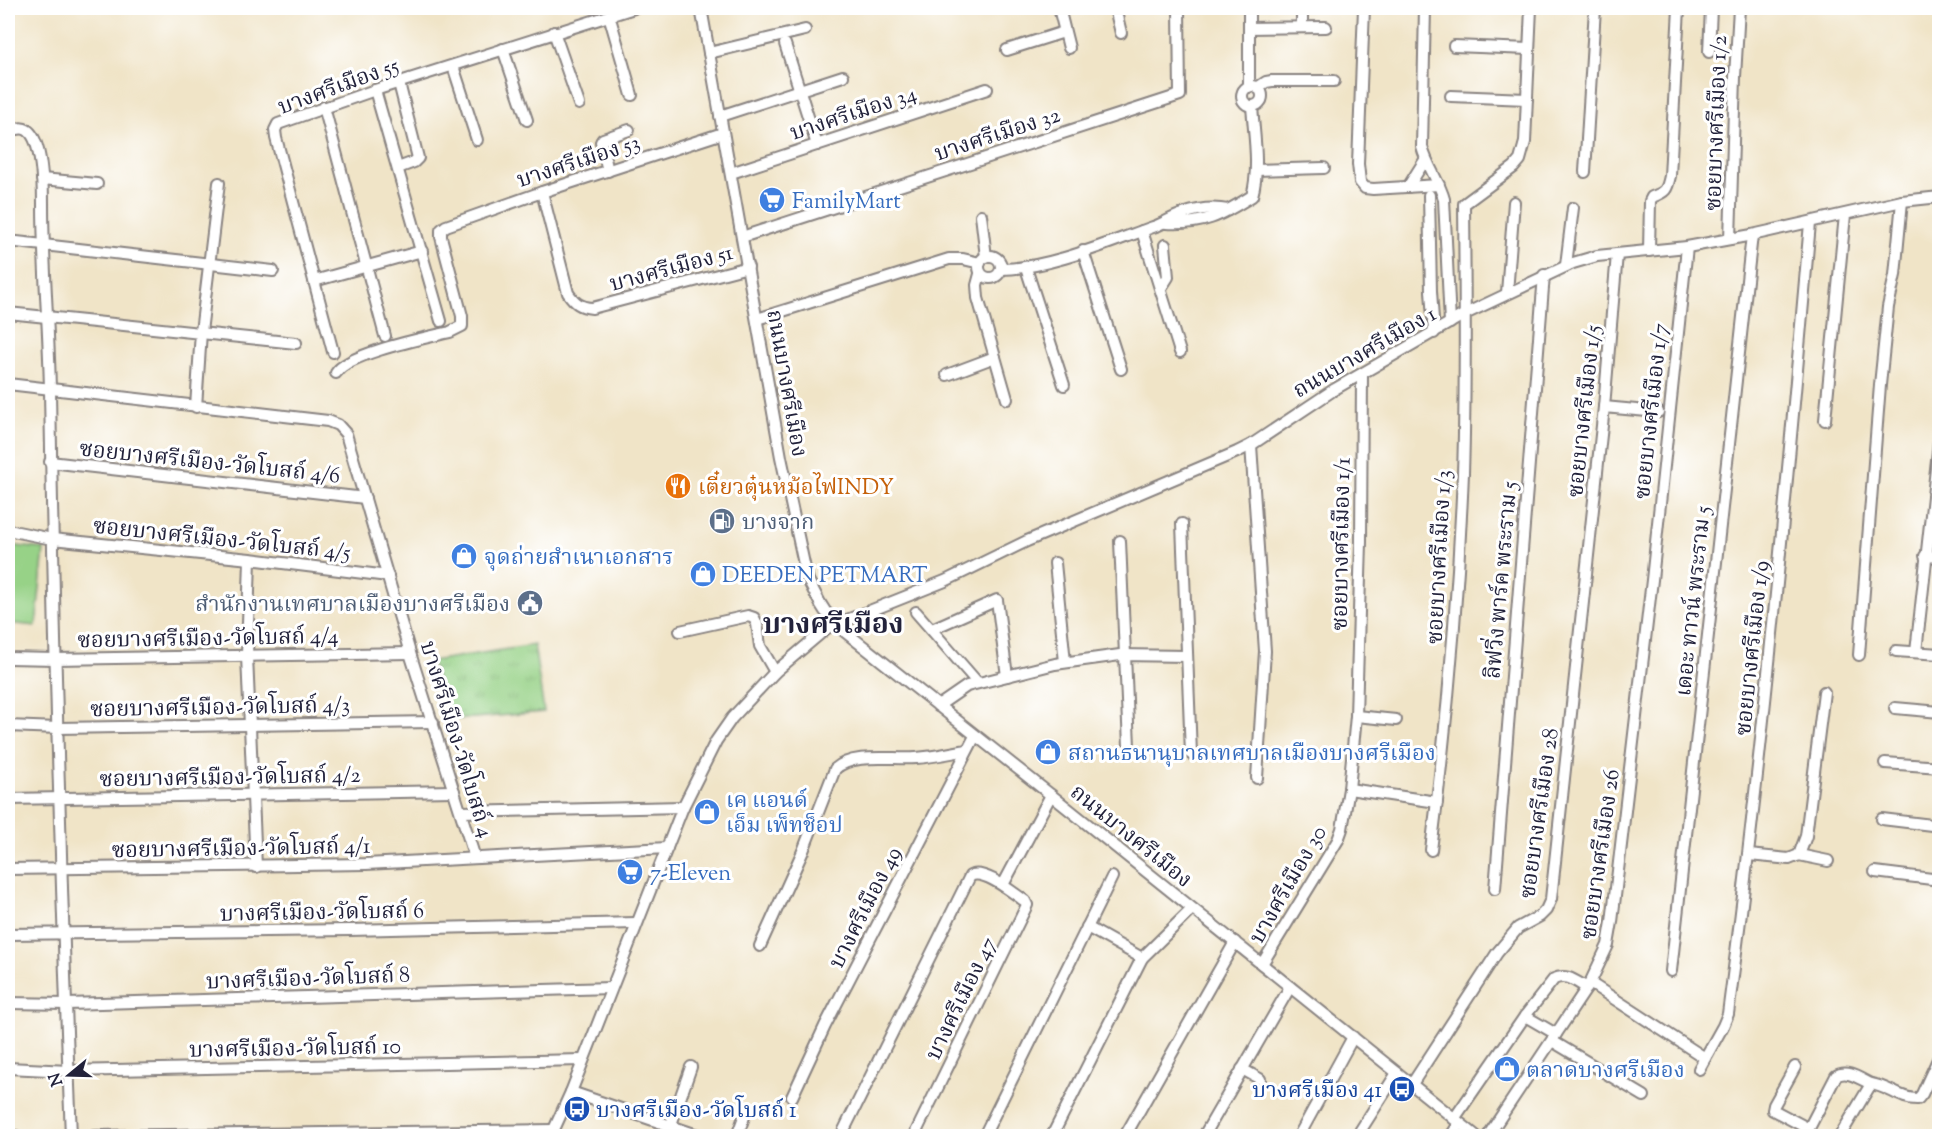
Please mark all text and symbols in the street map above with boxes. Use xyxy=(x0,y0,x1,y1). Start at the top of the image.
street label: ซอยบางศรีเมือง 1/2 xyxy=(1699,35,1737,211)
street label: บางศรีเมือง 55 xyxy=(274,51,404,124)
street label: บางศรีเมือง 34 xyxy=(787,79,921,150)
street label: บางศรีเมือง 32 xyxy=(931,100,1065,171)
street label: บางศรีเมือง 53 xyxy=(513,128,645,198)
supermarket icon: FamilyMart xyxy=(757,185,787,215)
place label: FamilyMart xyxy=(792,187,901,219)
street label: บางศรีเมือง 51 xyxy=(607,238,737,302)
street label: ถนนบางศรีเมือง 1 xyxy=(1288,299,1444,408)
street label: ถนนบางศรีเมือง xyxy=(756,307,814,460)
street label: ซอยบางศรีเมือง 1/7 xyxy=(1628,322,1678,501)
street label: ซอยบางศรีเมือง 1/5 xyxy=(1561,323,1611,499)
street label: ซอยบางศรีเมือง-วัดโบสถ์ 4/6 xyxy=(78,433,342,494)
street label: ซอยบางศรีเมือง 1/1 xyxy=(1325,457,1361,631)
street label: ซอยบางศรีเมือง 1/3 xyxy=(1420,469,1462,645)
place label: เตี๋ยวตุ๋นหม้อไฟINDY xyxy=(698,470,895,505)
restaurant icon: เตี๋ยวตุ๋นหม้อไฟINDY xyxy=(663,471,693,501)
street label: ลิฟวิ่ง พาร์ค พระราม 5 xyxy=(1476,480,1528,680)
street label: เดอะ ทาวน์ พระราม 5 xyxy=(1669,504,1721,698)
fuel station icon: บางจาก xyxy=(707,506,737,536)
place label: บางจาก xyxy=(742,508,814,540)
street label: ซอยบางศรีเมือง-วัดโบสถ์ 4/5 xyxy=(91,511,353,570)
shop icon: จุดถ่ายสำเนาเอกสาร xyxy=(449,541,479,571)
place label: จุดถ่ายสำเนาเอกสาร xyxy=(484,543,673,575)
shop icon: DEEDEN PETMART xyxy=(688,559,718,589)
street label: ซอยบางศรีเมือง 1/9 xyxy=(1729,559,1779,737)
place label: DEEDEN PETMART xyxy=(722,561,928,593)
public building icon: สำนักงานเทศบาลเมืองบางศรีเมือง xyxy=(515,588,545,618)
place label: สำนักงานเทศบาลเมืองบางศรีเมือง xyxy=(195,590,510,622)
district label: บางศรีเมือง xyxy=(763,606,903,646)
street label: ซอยบางศรีเมือง-วัดโบสถ์ 4/4 xyxy=(77,621,339,658)
street label: บางศรีเมือง-วัดโบสถ์ 4 xyxy=(410,637,501,842)
street label: ซอยบางศรีเมือง-วัดโบสถ์ 4/3 xyxy=(90,690,350,727)
street label: ซอยบางศรีเมือง 28 xyxy=(1513,726,1569,901)
shop icon: สถานธนานุบาลเทศบาลเมืองบางศรีเมือง xyxy=(1033,737,1063,767)
place label: สถานธนานุบาลเทศบาลเมืองบางศรีเมือง xyxy=(1068,739,1436,771)
street label: ซอยบางศรีเมือง-วัดโบสถ์ 4/2 xyxy=(99,760,361,797)
street label: ซอยบางศรีเมือง 26 xyxy=(1574,767,1630,942)
street label: ถนนบางศรีเมือง xyxy=(1062,778,1198,897)
place label: เค แอนด์ เอ็ม เพ็ทช็อป xyxy=(726,786,843,843)
shop icon: เค แอนด์ เอ็ม เพ็ทช็อป xyxy=(692,797,722,827)
street label: บางศรีเมือง 30 xyxy=(1243,821,1336,950)
street label: ซอยบางศรีเมือง-วัดโบสถ์ 4/1 xyxy=(111,831,371,868)
street label: บางศรีเมือง 49 xyxy=(822,842,911,975)
supermarket icon: 7-Eleven xyxy=(615,857,645,887)
place label: 7-Eleven xyxy=(650,859,731,891)
street label: บางศรีเมือง-วัดโบสถ์ 6 xyxy=(220,895,424,932)
street label: บางศรีเมือง 47 xyxy=(919,932,1006,1066)
street label: บางศรีเมือง-วัดโบสถ์ 8 xyxy=(206,959,411,1000)
street label: บางศรีเมือง-วัดโบสถ์ 10 xyxy=(189,1031,401,1068)
north arrow xyxy=(39,1045,99,1105)
shop icon: ตลาดบางศรีเมือง xyxy=(1492,1054,1522,1084)
place label: ตลาดบางศรีเมือง xyxy=(1526,1056,1685,1088)
text: N xyxy=(44,1069,70,1089)
bus stop icon: บางศรีเมือง 41 xyxy=(1387,1074,1417,1104)
place label: บางศรีเมือง 41 xyxy=(1252,1076,1383,1108)
bus stop icon: บางศรีเมือง-วัดโบสถ์ 1 xyxy=(562,1094,592,1124)
place label: บางศรีเมือง-วัดโบสถ์ 1 xyxy=(596,1095,797,1128)

